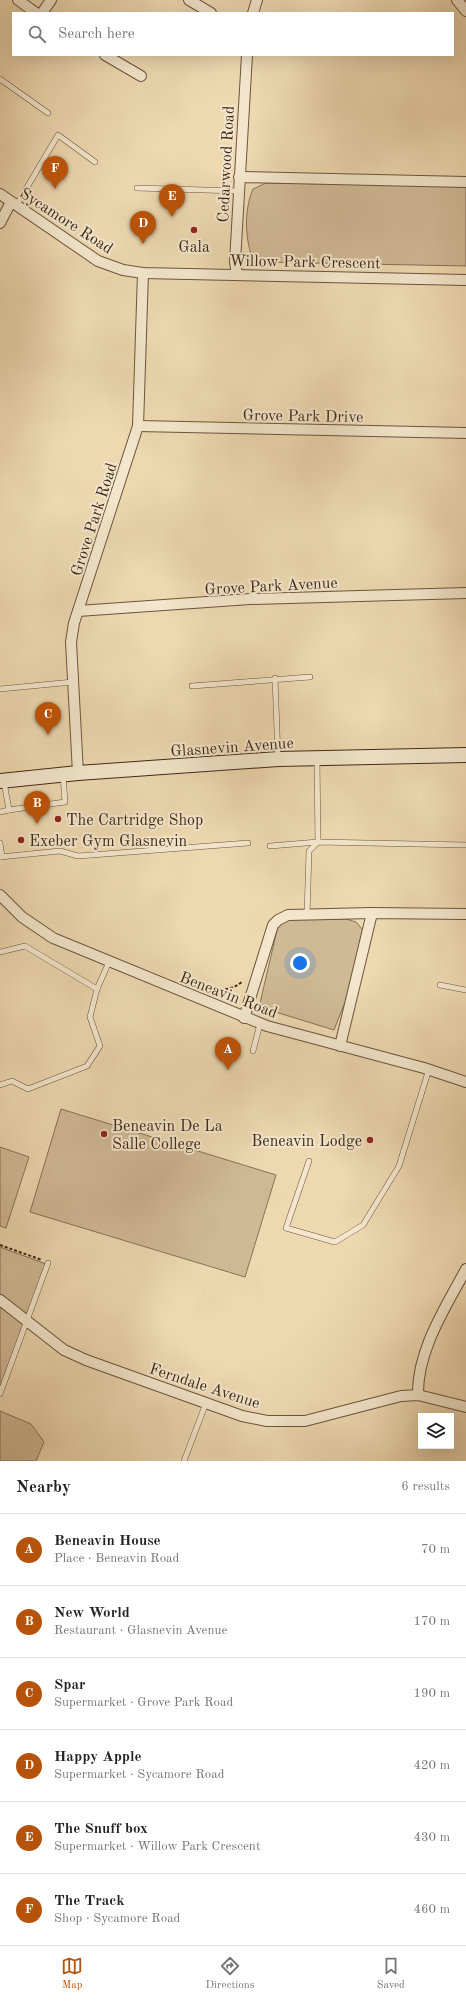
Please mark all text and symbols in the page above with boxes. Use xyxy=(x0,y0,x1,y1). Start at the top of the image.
search box xyxy=(12,12,454,56)
icon: search xyxy=(26,23,48,45)
text: Search here xyxy=(58,27,135,42)
street label: Cedarwood Road xyxy=(216,105,238,223)
pin: F xyxy=(42,156,68,189)
pin: E xyxy=(159,184,185,217)
street label: Sycamore Road xyxy=(17,186,115,258)
pin: D xyxy=(130,211,156,244)
marker: Gala xyxy=(189,225,199,235)
place label: Gala xyxy=(178,240,210,256)
street label: Willow Park Crescent xyxy=(229,254,381,272)
street label: Grove Park Drive xyxy=(242,408,363,426)
street label: Grove Park Road xyxy=(69,461,121,578)
street label: Grove Park Avenue xyxy=(204,576,338,598)
pin: C xyxy=(35,702,61,735)
street label: Glasnevin Avenue xyxy=(170,736,294,760)
pin: B xyxy=(24,791,50,824)
place label: The Cartridge Shop xyxy=(66,813,203,829)
marker: The Cartridge Shop xyxy=(53,814,63,824)
place label: Exeber Gym Glasnevin xyxy=(29,834,188,850)
marker: Exeber Gym Glasnevin xyxy=(16,835,26,845)
your location xyxy=(290,953,310,973)
street label: Beneavin Road xyxy=(177,970,279,1022)
pin: A xyxy=(215,1037,241,1070)
place label: Beneavin De La Salle College xyxy=(112,1119,223,1153)
marker: Beneavin De La Salle College xyxy=(99,1129,109,1139)
place label: Beneavin Lodge xyxy=(251,1134,362,1150)
marker: Beneavin Lodge xyxy=(365,1135,375,1145)
street label: Ferndale Avenue xyxy=(147,1361,262,1412)
map controls xyxy=(418,1413,454,1449)
button: layers xyxy=(418,1413,454,1449)
text: Nearby xyxy=(16,1479,71,1496)
text: 6 results xyxy=(401,1480,450,1493)
text: Beneavin House xyxy=(54,1534,161,1549)
text: A xyxy=(24,1543,34,1556)
text: 70 m xyxy=(421,1543,450,1556)
text: Place · Beneavin Road xyxy=(54,1552,179,1565)
text: New World xyxy=(54,1606,130,1621)
text: B xyxy=(24,1615,34,1628)
text: 170 m xyxy=(413,1615,450,1628)
text: Restaurant · Glasnevin Avenue xyxy=(54,1624,227,1637)
text: Spar xyxy=(54,1678,86,1693)
text: C xyxy=(25,1687,33,1700)
text: 190 m xyxy=(413,1687,450,1700)
text: Supermarket · Grove Park Road xyxy=(54,1696,233,1709)
text: Happy Apple xyxy=(54,1750,142,1765)
text: D xyxy=(24,1759,34,1772)
text: 420 m xyxy=(413,1759,450,1772)
text: Supermarket · Sycamore Road xyxy=(54,1768,224,1781)
text: The Snuff box xyxy=(54,1822,148,1837)
text: E xyxy=(25,1831,33,1844)
text: 430 m xyxy=(413,1831,450,1844)
text: Supermarket · Willow Park Crescent xyxy=(54,1840,260,1853)
text: The Track xyxy=(54,1894,125,1909)
text: F xyxy=(25,1903,33,1916)
text: 460 m xyxy=(413,1903,450,1916)
text: Shop · Sycamore Road xyxy=(54,1912,180,1925)
tab: Map xyxy=(61,1955,83,1993)
tab: Directions xyxy=(206,1955,254,1993)
tab: Saved xyxy=(377,1955,405,1993)

